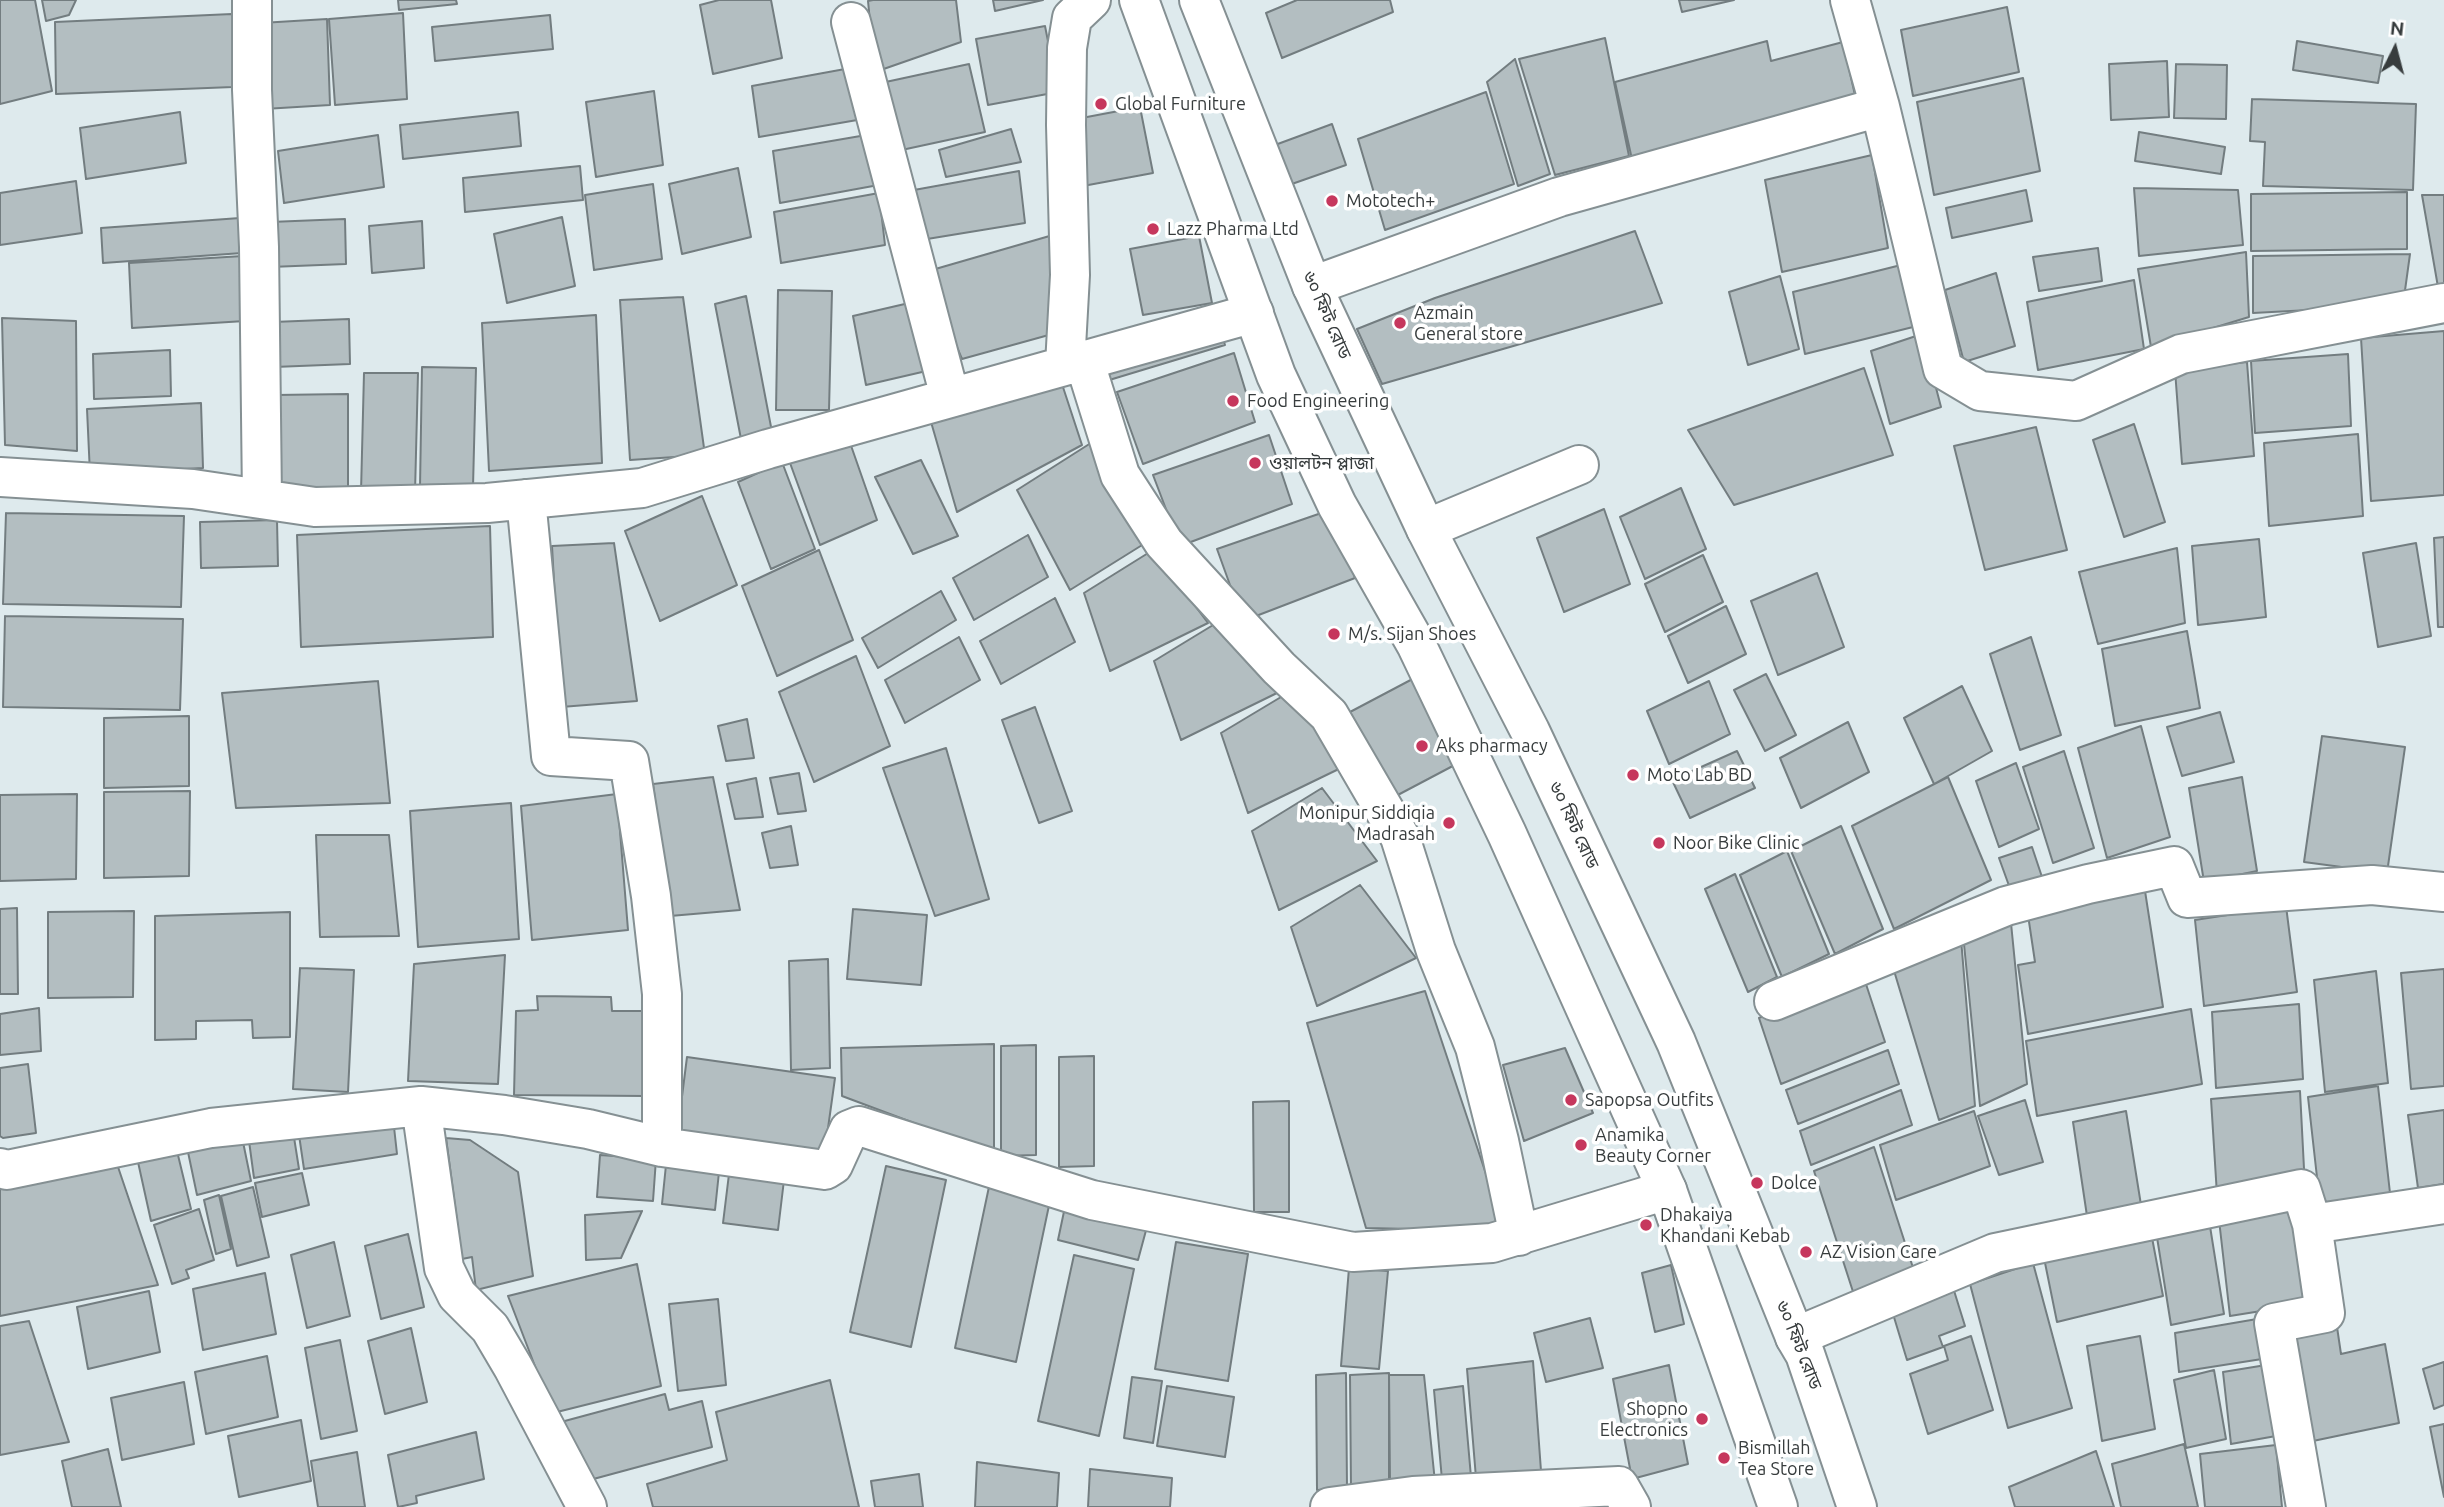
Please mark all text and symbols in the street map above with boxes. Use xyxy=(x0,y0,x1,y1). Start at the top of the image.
north arrow xyxy=(2360,14,2430,84)
text: N xyxy=(2389,16,2405,40)
place label: Global Furniture xyxy=(1115,93,1246,115)
marker: Global Furniture xyxy=(1093,96,1109,112)
place label: Mototech+ xyxy=(1346,190,1436,212)
marker: Mototech+ xyxy=(1324,193,1340,209)
place label: Lazz Pharma Ltd xyxy=(1167,218,1299,240)
marker: Lazz Pharma Ltd xyxy=(1145,221,1161,237)
street label: ৬০ ফিট রোড xyxy=(1298,268,1356,362)
place label: Azmain General store xyxy=(1414,302,1523,344)
marker: Azmain General store xyxy=(1392,315,1408,331)
place label: Food Engineering xyxy=(1247,390,1389,412)
marker: Food Engineering xyxy=(1225,393,1241,409)
place label: ওয়ালটন প্লাজা xyxy=(1269,452,1374,474)
marker: ওয়ালটন প্লাজা xyxy=(1247,455,1263,471)
place label: M/s. Sijan Shoes xyxy=(1348,623,1476,645)
marker: M/s. Sijan Shoes xyxy=(1326,626,1342,642)
place label: Aks pharmacy xyxy=(1436,735,1548,757)
marker: Aks pharmacy xyxy=(1414,738,1430,754)
place label: Moto Lab BD xyxy=(1647,764,1752,786)
marker: Moto Lab BD xyxy=(1625,767,1641,783)
street label: ৬০ ফিট রোড xyxy=(1544,778,1604,872)
place label: Monipur Siddiqia Madrasah xyxy=(1299,802,1435,844)
marker: Monipur Siddiqia Madrasah xyxy=(1441,815,1457,831)
place label: Noor Bike Clinic xyxy=(1673,832,1800,854)
marker: Noor Bike Clinic xyxy=(1651,835,1667,851)
place label: Sapopsa Outfits xyxy=(1585,1089,1714,1111)
marker: Sapopsa Outfits xyxy=(1563,1092,1579,1108)
place label: Anamika Beauty Corner xyxy=(1595,1124,1711,1166)
marker: Anamika Beauty Corner xyxy=(1573,1137,1589,1153)
place label: Dolce xyxy=(1771,1172,1817,1194)
marker: Dolce xyxy=(1749,1175,1765,1191)
place label: Dhakaiya Khandani Kebab xyxy=(1660,1204,1790,1246)
marker: Dhakaiya Khandani Kebab xyxy=(1638,1217,1654,1233)
place label: AZ Vision Care xyxy=(1820,1241,1937,1263)
marker: AZ Vision Care xyxy=(1798,1244,1814,1260)
street label: ৬০ ফিট রোড xyxy=(1771,1297,1827,1393)
place label: Shopno Electronics xyxy=(1600,1398,1688,1440)
marker: Shopno Electronics xyxy=(1694,1411,1710,1427)
place label: Bismillah Tea Store xyxy=(1738,1437,1814,1480)
marker: Bismillah Tea Store xyxy=(1716,1450,1732,1466)

